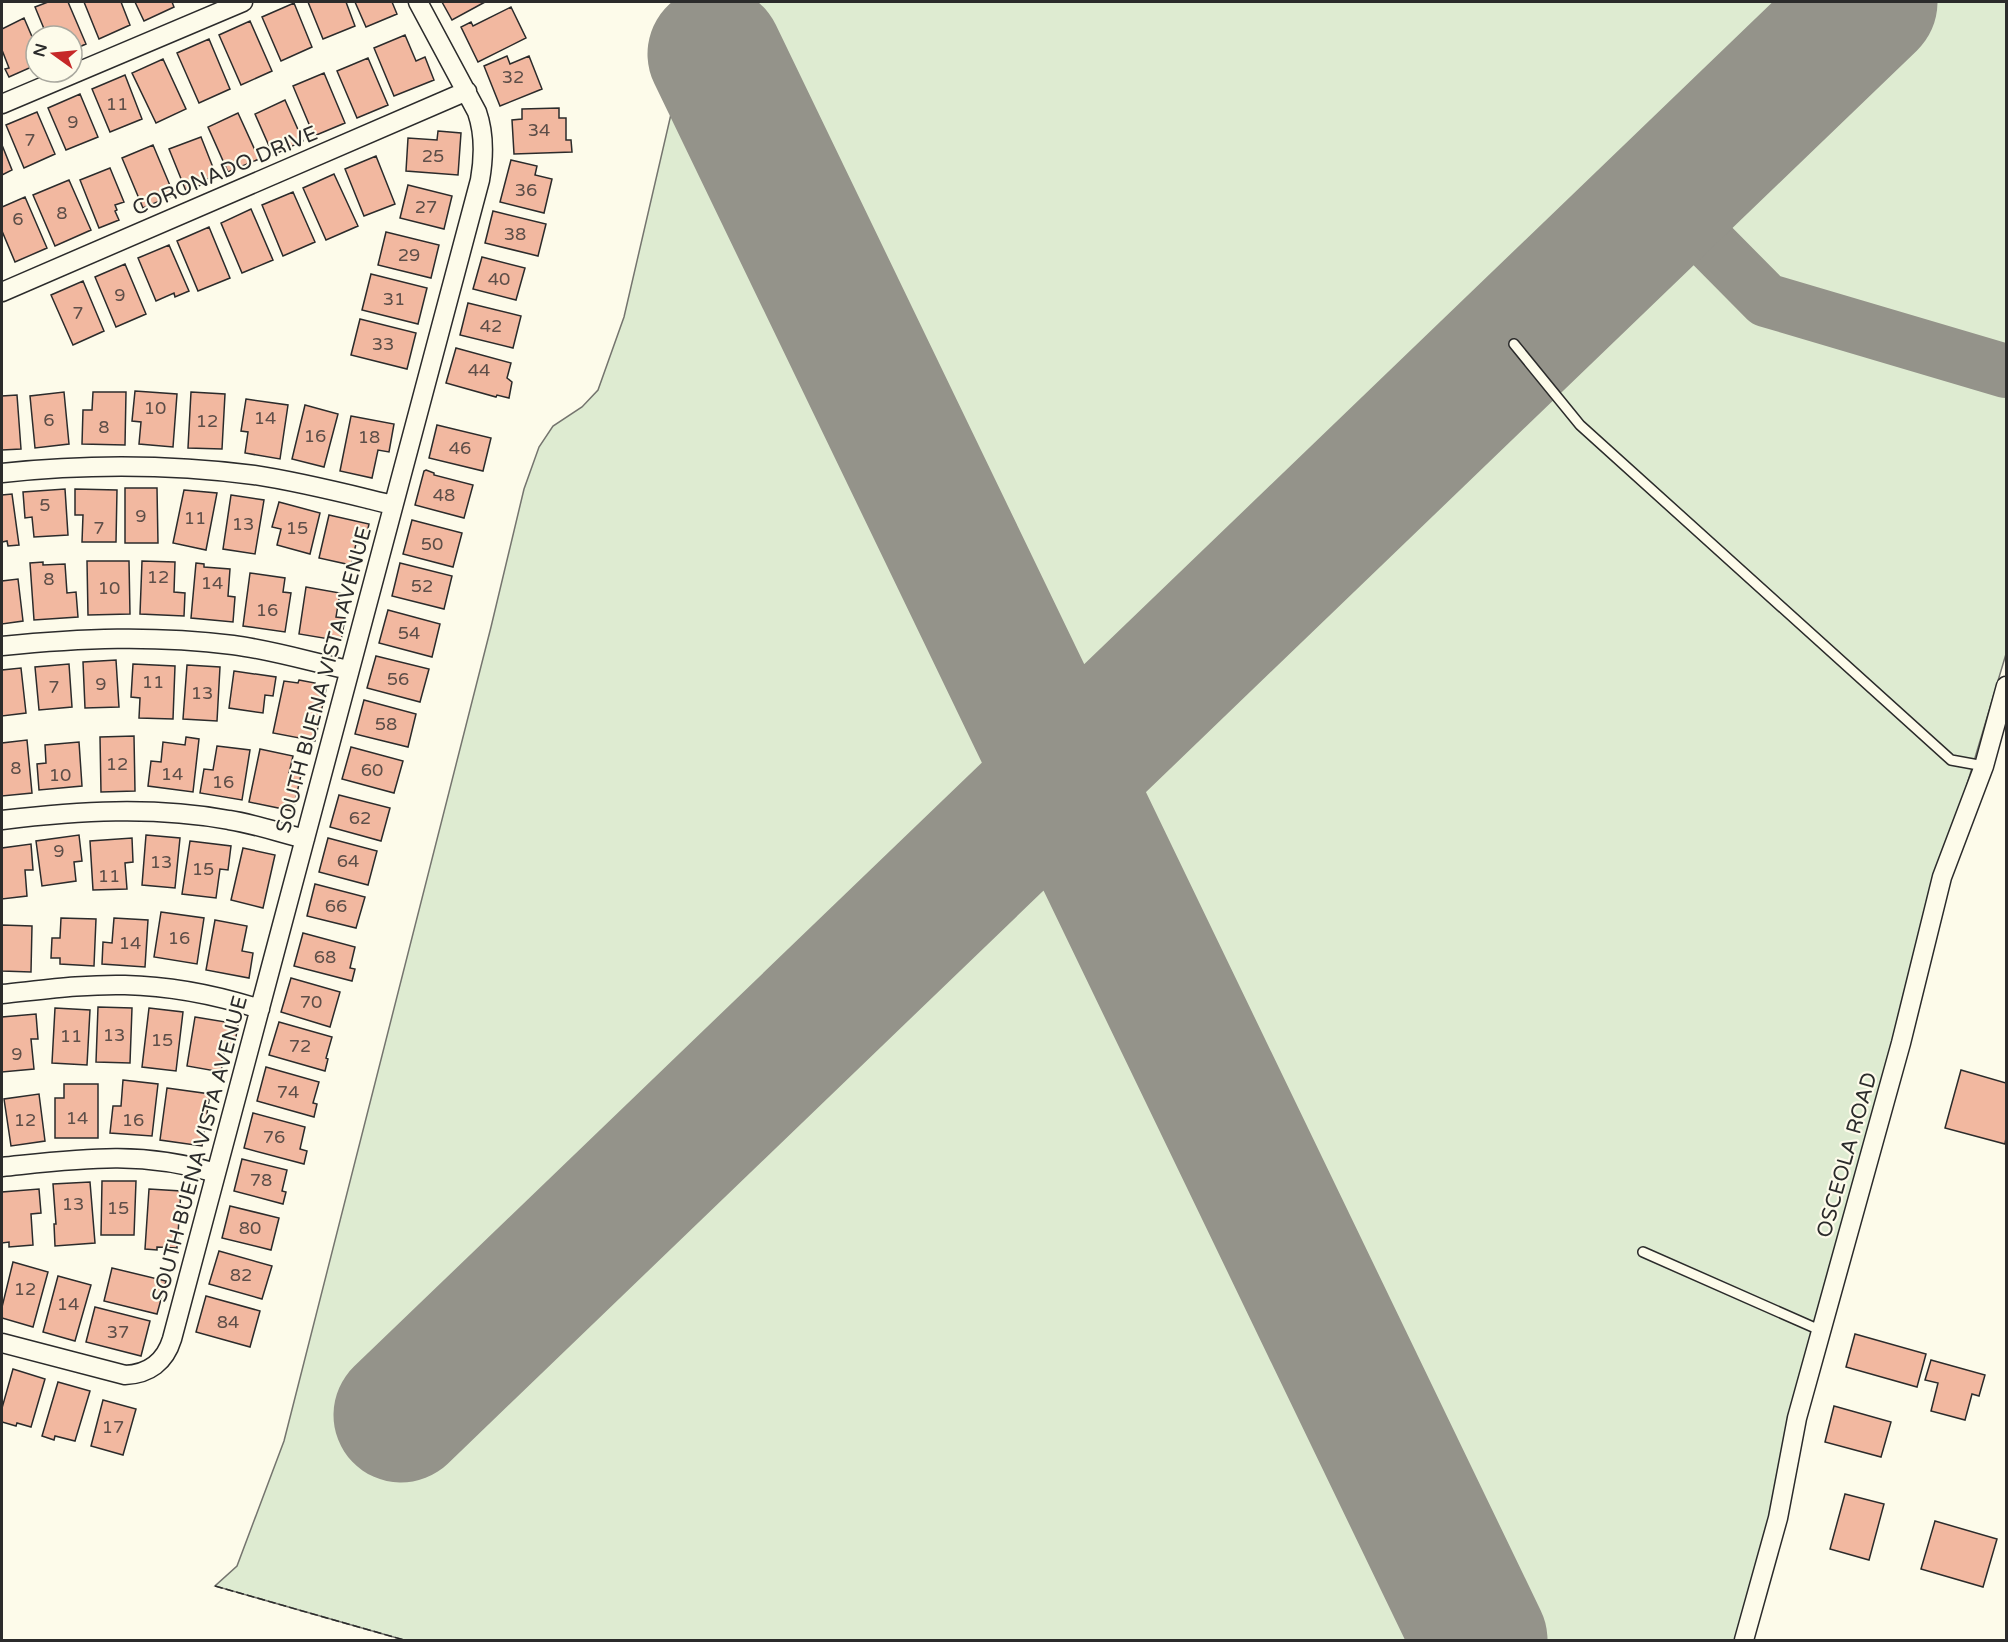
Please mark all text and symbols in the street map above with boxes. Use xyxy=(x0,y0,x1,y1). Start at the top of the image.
north arrow xyxy=(24,24,84,84)
text: N xyxy=(29,42,52,59)
house number: 32 xyxy=(502,66,524,88)
house number: 11 xyxy=(106,93,128,115)
house number: 9 xyxy=(67,111,79,133)
house number: 34 xyxy=(528,119,550,141)
street label: CORONADO DRIVE xyxy=(129,121,321,221)
house number: 7 xyxy=(24,129,36,151)
house number: 25 xyxy=(422,145,444,167)
house number: 36 xyxy=(515,179,537,201)
house number: 27 xyxy=(415,196,437,218)
house number: 8 xyxy=(56,202,68,224)
house number: 6 xyxy=(12,208,24,230)
house number: 38 xyxy=(504,223,526,245)
house number: 29 xyxy=(398,244,420,266)
house number: 40 xyxy=(488,268,510,290)
house number: 9 xyxy=(114,284,126,306)
house number: 31 xyxy=(383,288,405,310)
house number: 7 xyxy=(72,302,84,324)
house number: 42 xyxy=(480,315,502,337)
house number: 33 xyxy=(372,333,394,355)
house number: 44 xyxy=(468,359,490,381)
house number: 10 xyxy=(144,397,166,419)
house number: 14 xyxy=(254,407,276,429)
house number: 6 xyxy=(43,409,55,431)
house number: 12 xyxy=(196,410,218,432)
house number: 8 xyxy=(98,416,110,438)
house number: 16 xyxy=(304,425,326,447)
house number: 18 xyxy=(358,426,380,448)
house number: 46 xyxy=(449,437,471,459)
house number: 48 xyxy=(433,484,455,506)
house number: 5 xyxy=(39,494,51,516)
house number: 9 xyxy=(135,505,147,527)
house number: 11 xyxy=(184,507,206,529)
house number: 13 xyxy=(232,513,254,535)
house number: 7 xyxy=(93,517,105,539)
house number: 15 xyxy=(286,517,308,539)
street label: SOUTH BUENA VISTA AVENUE xyxy=(271,524,377,836)
house number: 50 xyxy=(421,533,443,555)
house number: 12 xyxy=(147,566,169,588)
house number: 8 xyxy=(43,568,55,590)
house number: 14 xyxy=(201,572,223,594)
house number: 52 xyxy=(411,575,433,597)
house number: 10 xyxy=(98,577,120,599)
house number: 16 xyxy=(256,599,278,621)
house number: 54 xyxy=(398,622,420,644)
house number: 56 xyxy=(387,668,409,690)
house number: 11 xyxy=(142,671,164,693)
house number: 9 xyxy=(95,673,107,695)
house number: 7 xyxy=(48,676,60,698)
house number: 13 xyxy=(191,682,213,704)
house number: 58 xyxy=(375,713,397,735)
house number: 12 xyxy=(106,753,128,775)
house number: 8 xyxy=(10,757,22,779)
house number: 60 xyxy=(361,759,383,781)
house number: 14 xyxy=(161,763,183,785)
house number: 10 xyxy=(49,764,71,786)
house number: 16 xyxy=(212,771,234,793)
house number: 62 xyxy=(349,807,371,829)
house number: 9 xyxy=(53,840,65,862)
house number: 64 xyxy=(337,850,359,872)
house number: 13 xyxy=(150,851,172,873)
house number: 15 xyxy=(192,858,214,880)
house number: 11 xyxy=(98,865,120,887)
house number: 66 xyxy=(325,895,347,917)
house number: 16 xyxy=(168,927,190,949)
house number: 14 xyxy=(119,932,141,954)
house number: 68 xyxy=(314,946,336,968)
house number: 70 xyxy=(300,991,322,1013)
street label: SOUTH BUENA VISTA AVENUE xyxy=(147,993,253,1305)
house number: 13 xyxy=(103,1024,125,1046)
house number: 11 xyxy=(60,1025,82,1047)
house number: 15 xyxy=(151,1029,173,1051)
house number: 72 xyxy=(289,1035,311,1057)
house number: 9 xyxy=(11,1043,23,1065)
street label: OSCEOLA ROAD xyxy=(1811,1069,1883,1241)
house number: 74 xyxy=(277,1081,299,1103)
house number: 14 xyxy=(66,1107,88,1129)
house number: 12 xyxy=(14,1109,36,1131)
house number: 16 xyxy=(122,1109,144,1131)
house number: 76 xyxy=(263,1126,285,1148)
house number: 78 xyxy=(250,1169,272,1191)
house number: 13 xyxy=(62,1193,84,1215)
house number: 15 xyxy=(107,1197,129,1219)
house number: 80 xyxy=(239,1217,261,1239)
house number: 82 xyxy=(230,1264,252,1286)
house number: 12 xyxy=(14,1278,36,1300)
house number: 14 xyxy=(57,1293,79,1315)
house number: 84 xyxy=(217,1311,239,1333)
house number: 37 xyxy=(107,1321,129,1343)
house number: 17 xyxy=(102,1416,124,1438)

